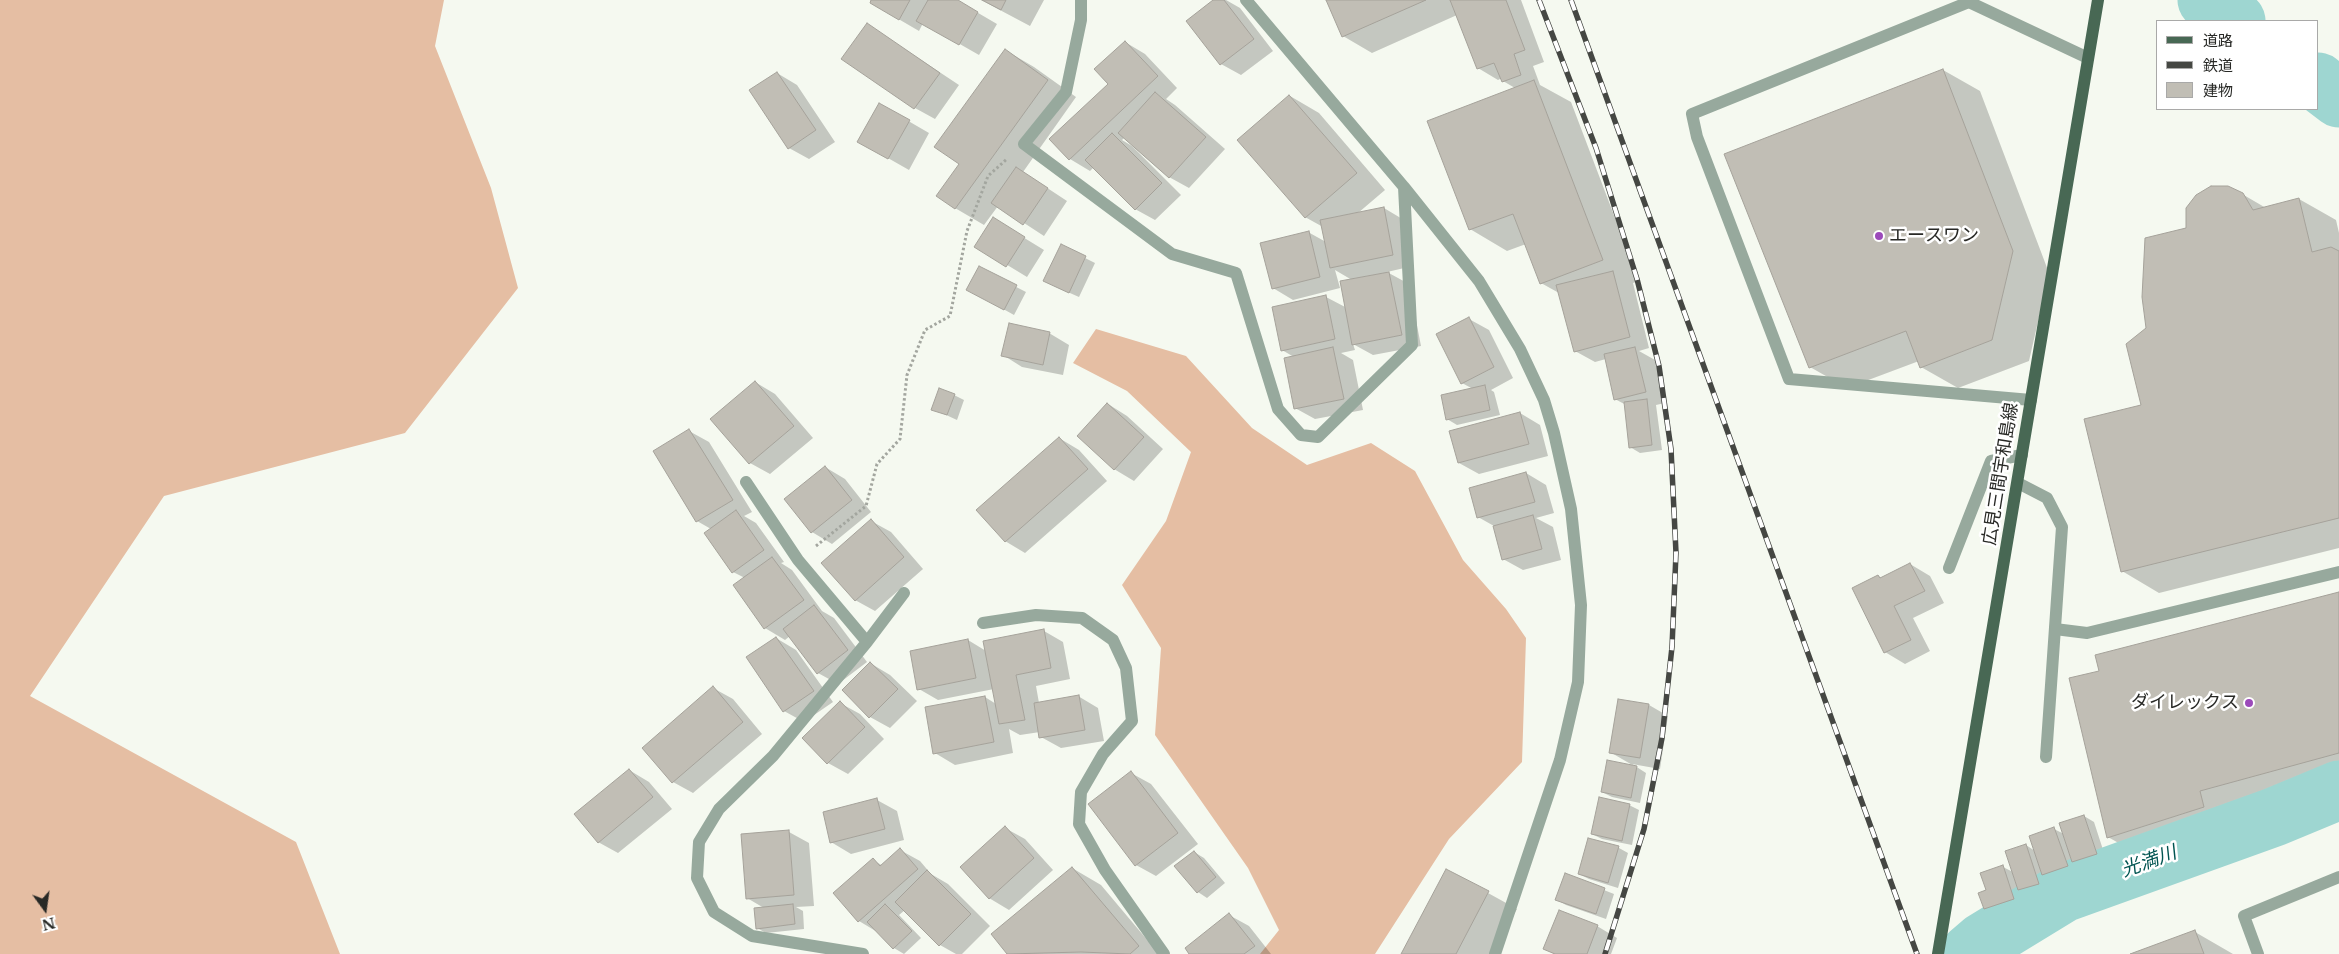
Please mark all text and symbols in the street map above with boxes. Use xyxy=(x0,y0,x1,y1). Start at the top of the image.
legend xyxy=(2156,20,2319,110)
text: 道路 xyxy=(2203,31,2233,50)
text: 鉄道 xyxy=(2203,56,2233,75)
text: 建物 xyxy=(2203,81,2233,100)
place label: エースワン xyxy=(1889,225,1979,247)
marker: エースワン xyxy=(1873,230,1885,242)
street label: 広見三間宇和島線 xyxy=(1979,401,2023,547)
place label: ダイレックス xyxy=(2131,692,2239,714)
marker: ダイレックス xyxy=(2243,697,2255,709)
water label: 光満川 xyxy=(2118,842,2180,882)
north arrow xyxy=(20,884,70,934)
text: N xyxy=(40,913,57,934)

